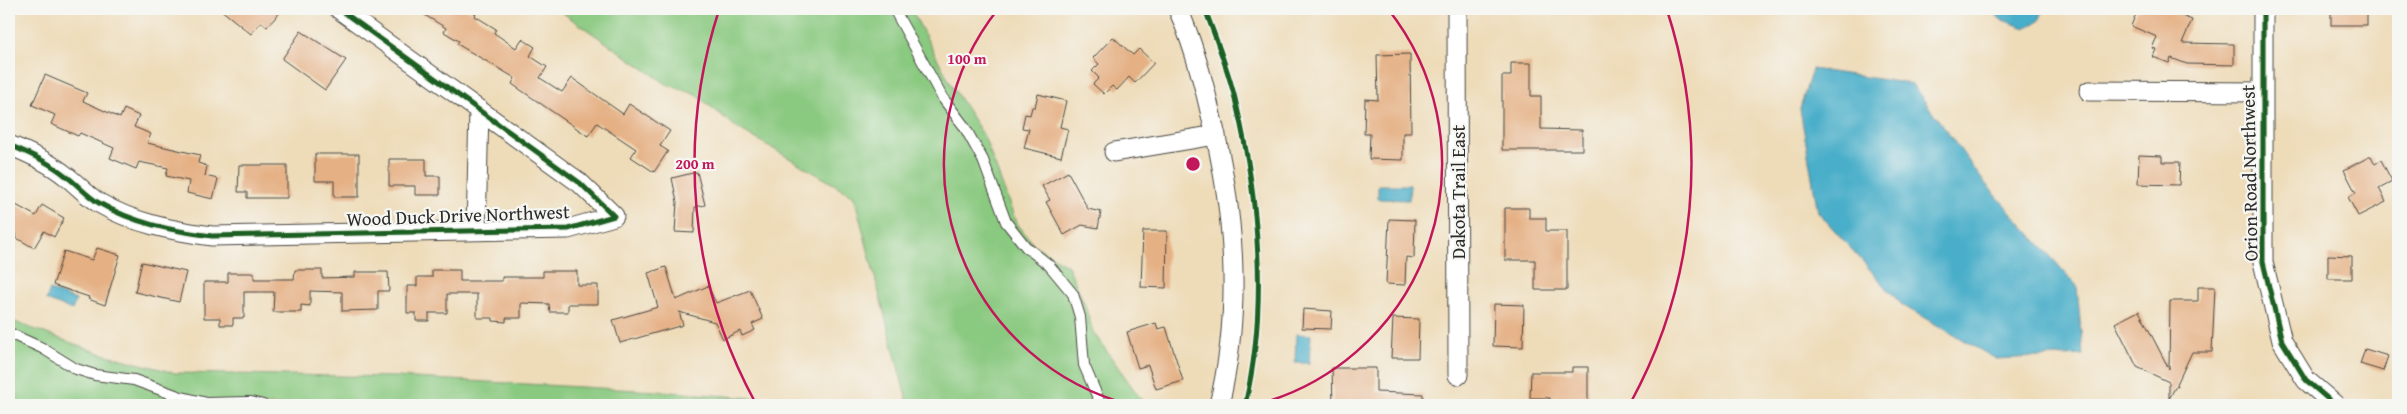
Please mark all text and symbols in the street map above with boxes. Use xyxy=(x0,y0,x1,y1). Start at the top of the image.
text: 100 m xyxy=(947,48,987,69)
street label: Orion Road Northwest xyxy=(2233,84,2265,262)
street label: Dakota Trail East xyxy=(1444,125,1472,259)
text: 200 m xyxy=(675,153,715,174)
centre of rings xyxy=(1184,155,1202,173)
street label: Wood Duck Drive Northwest xyxy=(346,197,570,233)

